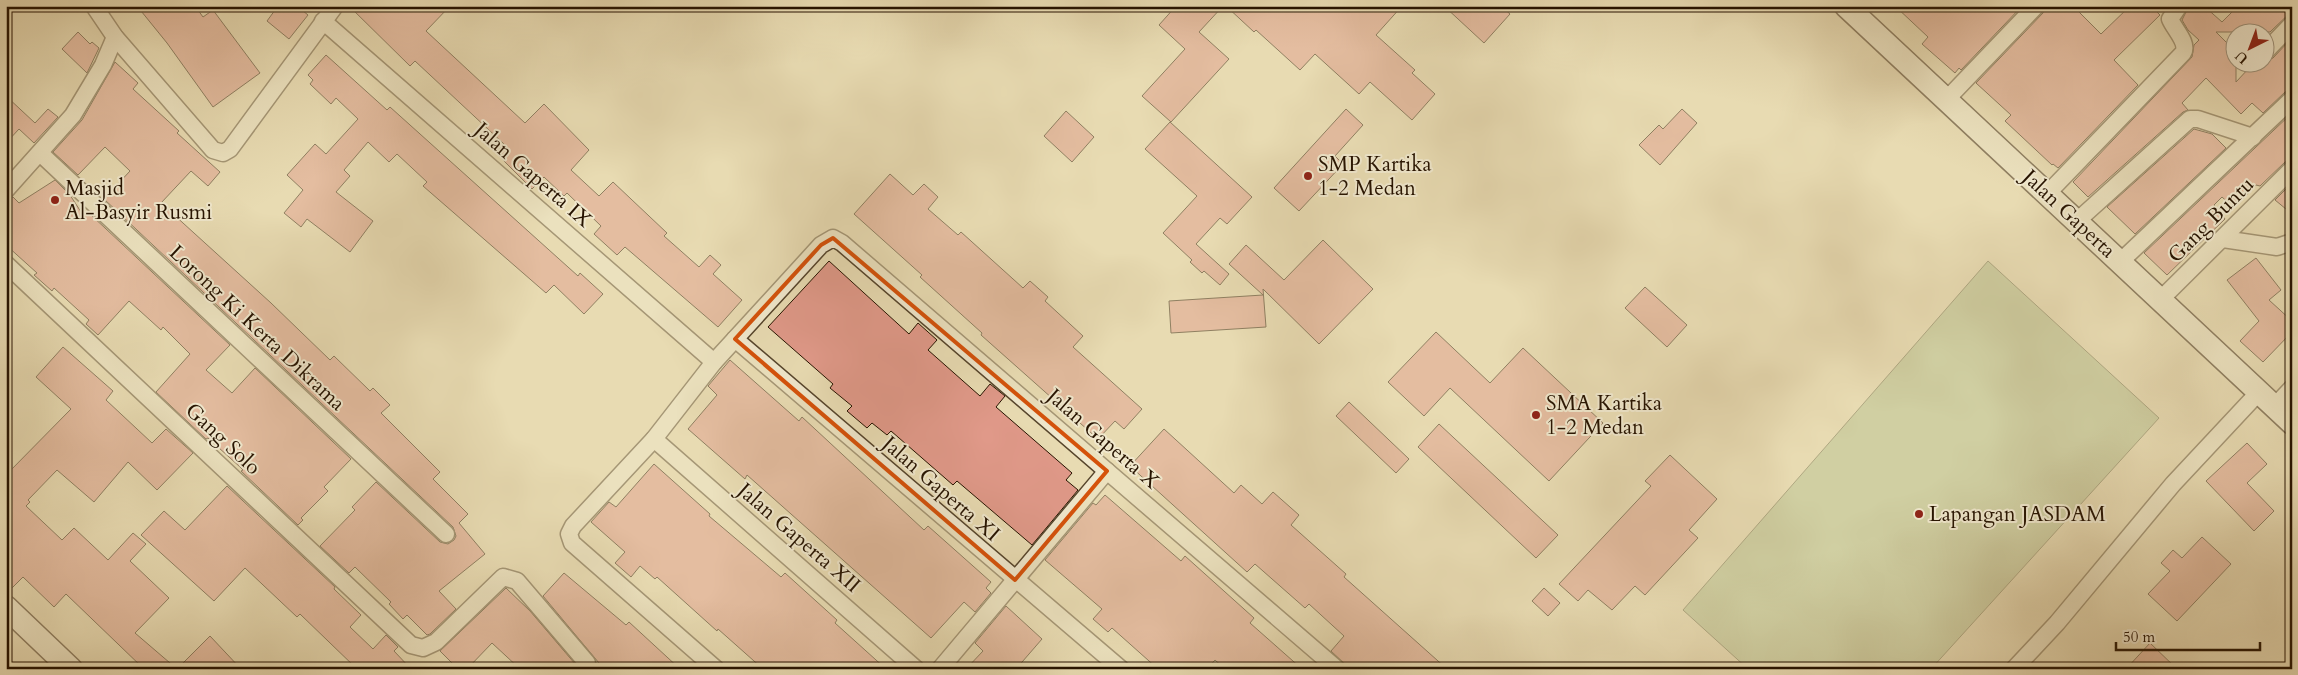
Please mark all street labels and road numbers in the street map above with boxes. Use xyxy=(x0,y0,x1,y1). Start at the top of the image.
street label: Jalan Gaperta IX xyxy=(466,114,598,235)
street label: Jalan Gaperta xyxy=(2014,161,2122,265)
street label: Gang Buntu xyxy=(2162,171,2260,269)
street label: Lorong Ki Kerta Dikrama xyxy=(162,238,352,418)
street label: Jalan Gaperta X xyxy=(1038,380,1166,496)
street label: Gang Solo xyxy=(179,396,267,482)
street label: Jalan Gaperta XI xyxy=(874,428,1006,548)
street label: Jalan Gaperta XII xyxy=(729,474,867,600)

